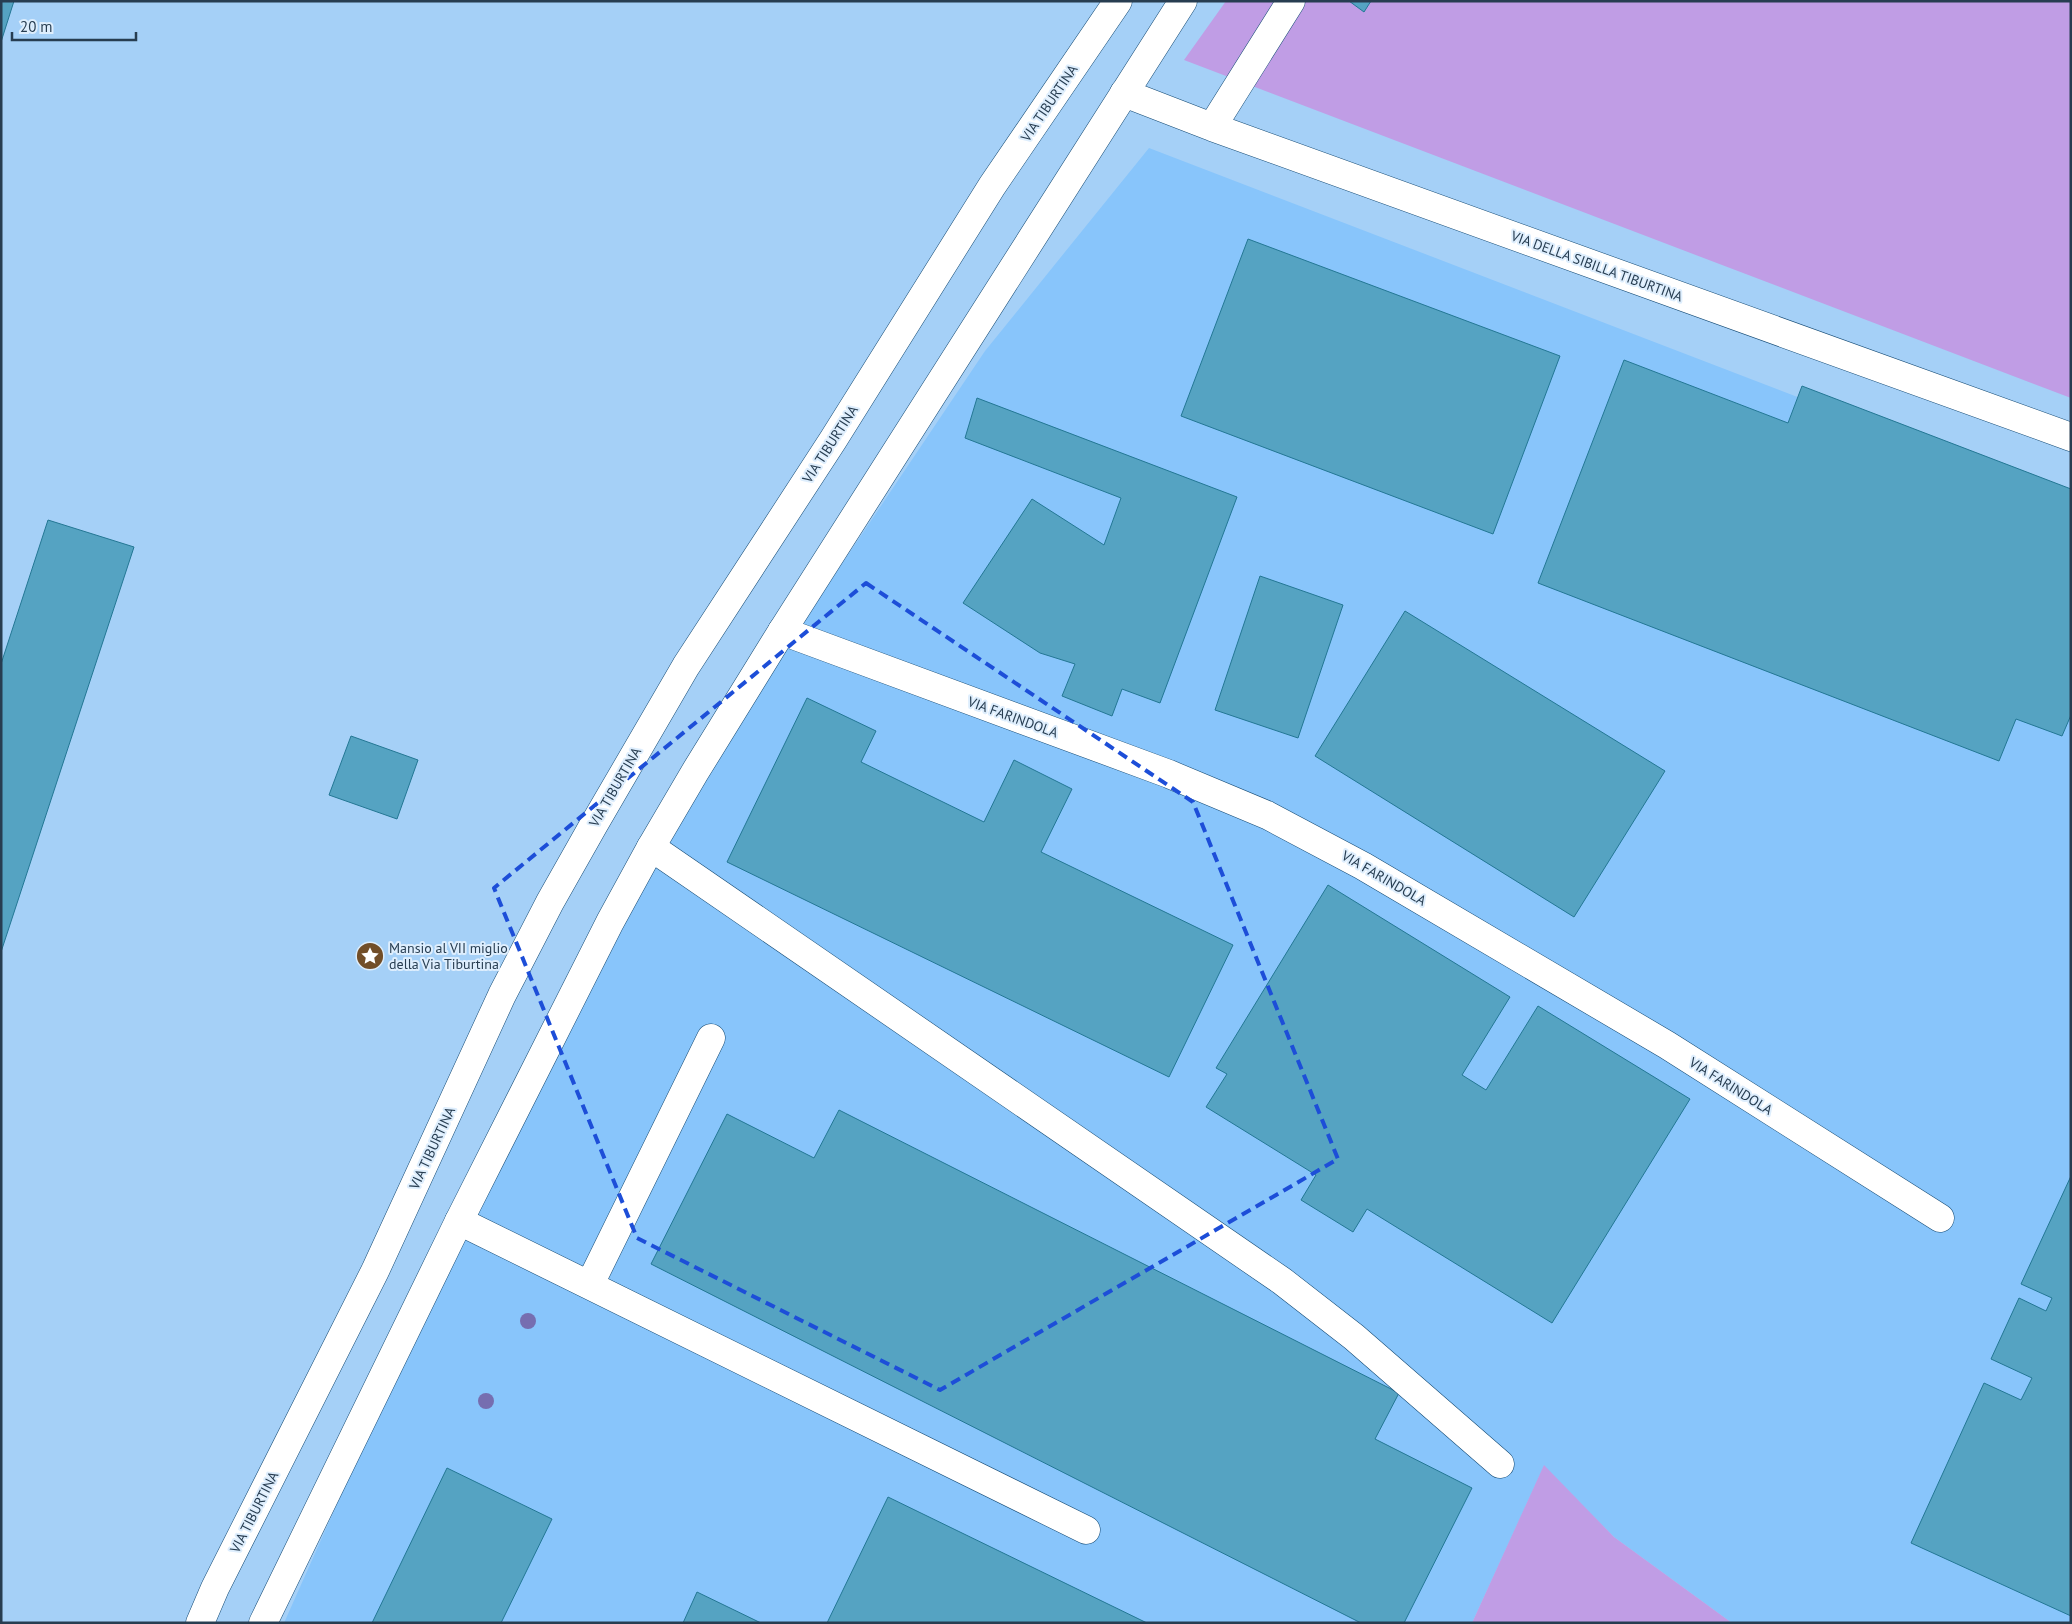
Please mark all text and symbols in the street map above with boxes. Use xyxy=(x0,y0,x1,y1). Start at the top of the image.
scale bar xyxy=(12,10,136,42)
text: 20 m xyxy=(20,17,53,36)
street label: VIA TIBURTINA xyxy=(1016,60,1082,146)
street label: VIA DELLA SIBILLA TIBURTINA xyxy=(1508,226,1686,306)
street label: VIA TIBURTINA xyxy=(798,401,862,487)
street label: VIA FARINDOLA xyxy=(964,692,1061,742)
street label: VIA TIBURTINA xyxy=(584,743,645,831)
street label: VIA FARINDOLA xyxy=(1338,846,1430,910)
place label: Mansio al VII miglio della Via Tiburtina xyxy=(389,939,508,973)
place icon: Mansio al VII miglio della Via Tiburtina xyxy=(355,941,385,971)
street label: VIA FARINDOLA xyxy=(1685,1053,1777,1119)
street label: VIA TIBURTINA xyxy=(405,1103,459,1193)
street label: VIA TIBURTINA xyxy=(225,1468,283,1557)

